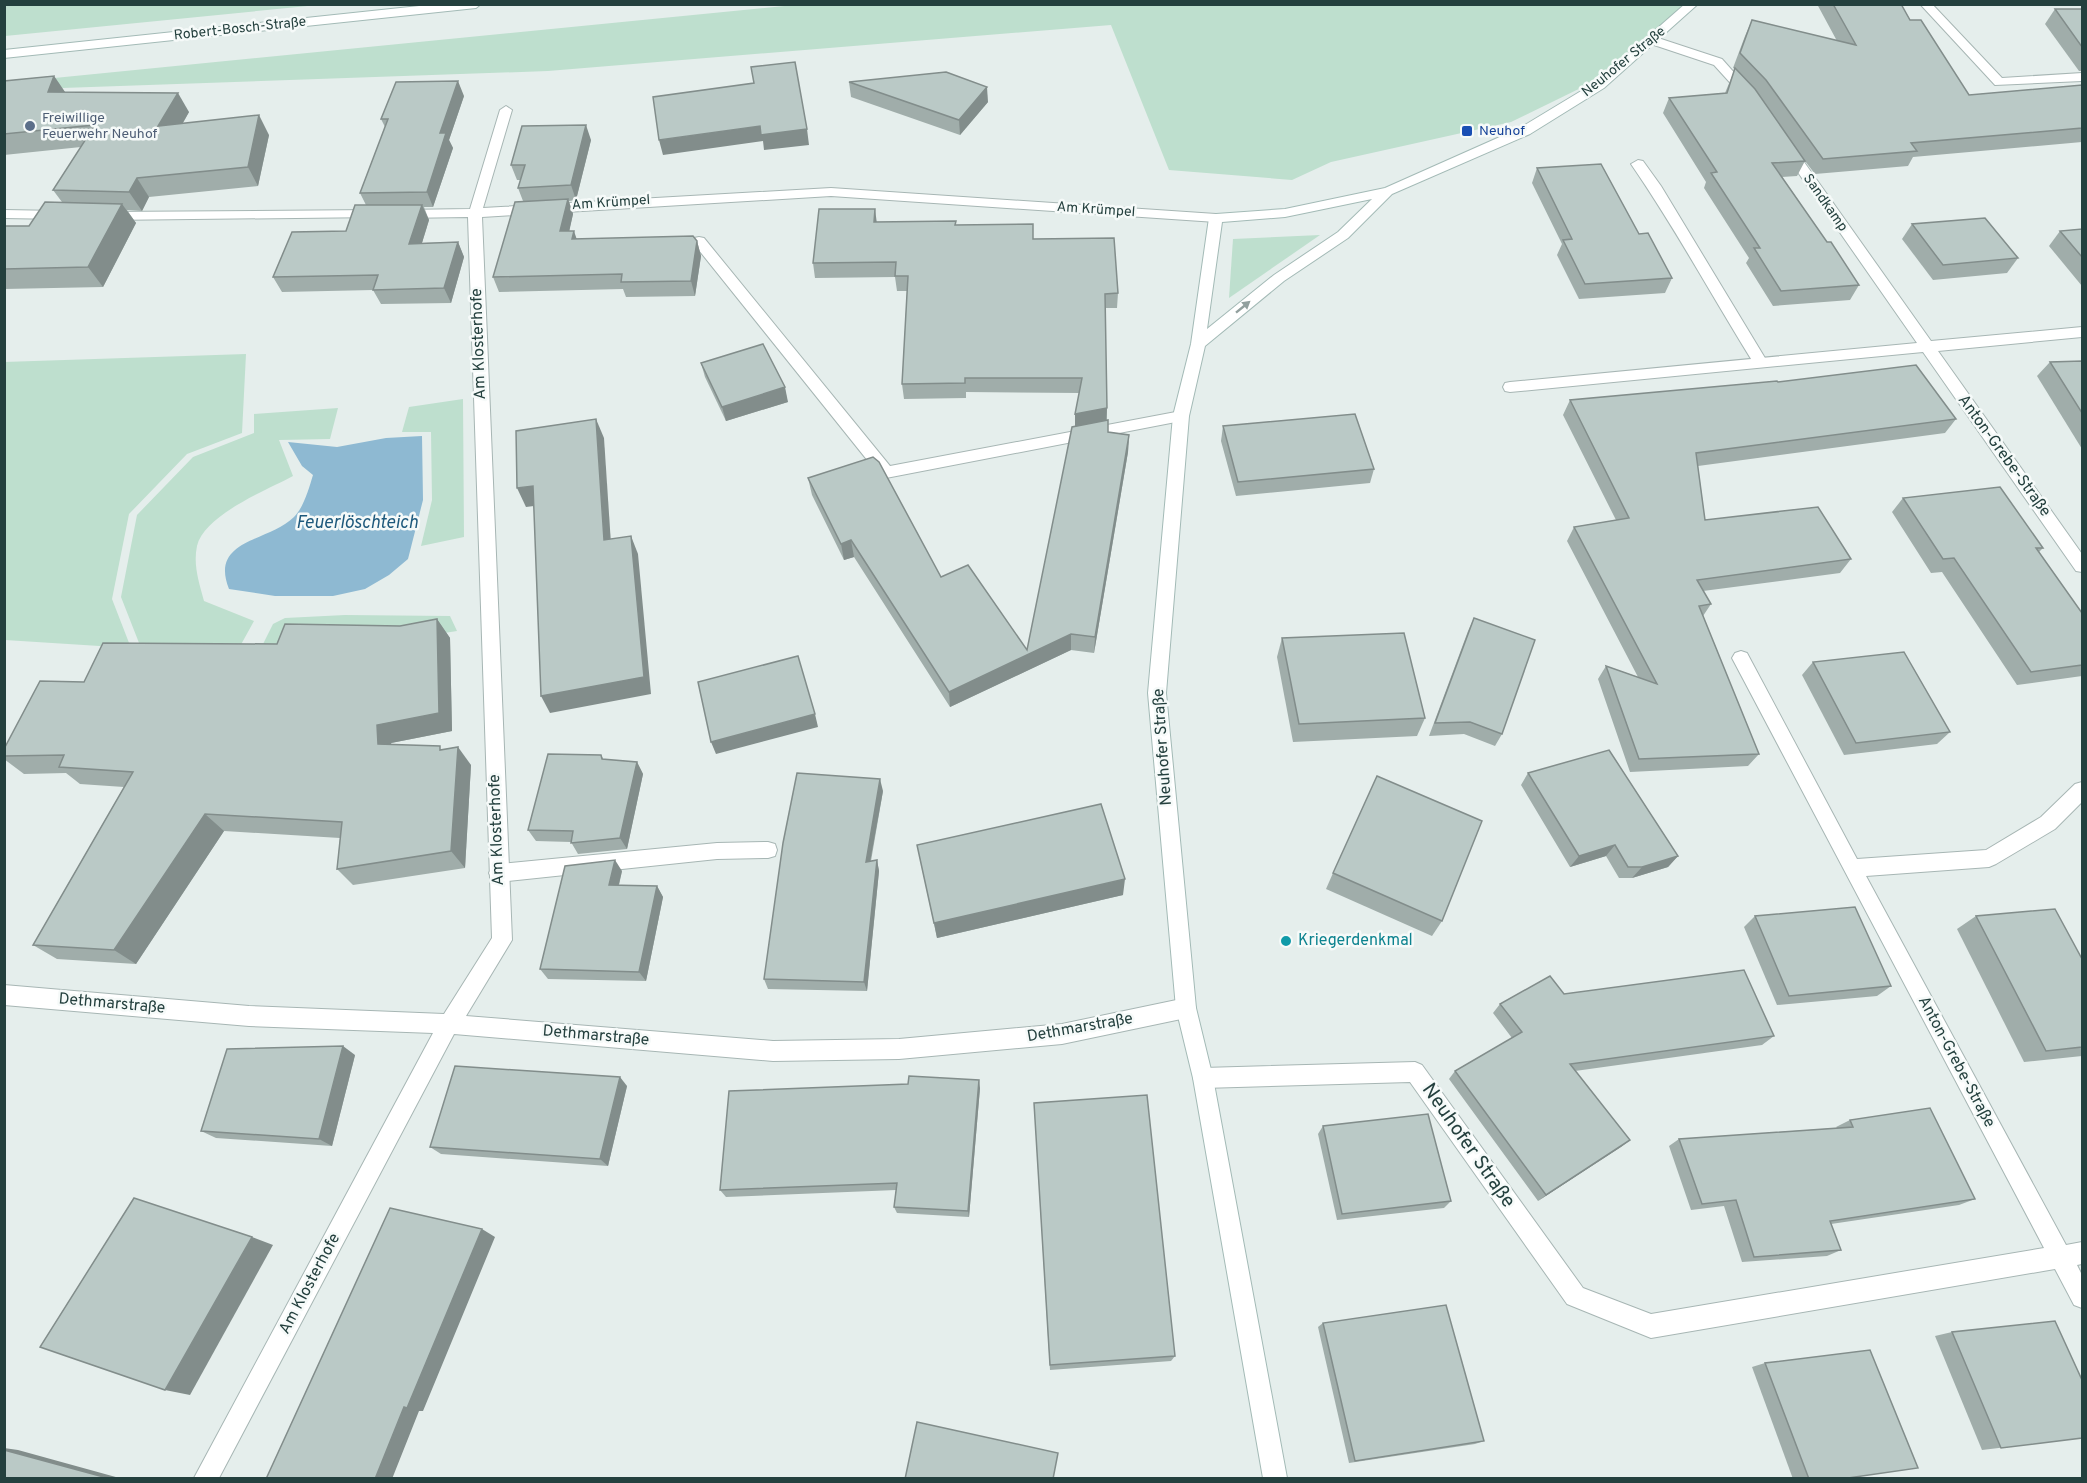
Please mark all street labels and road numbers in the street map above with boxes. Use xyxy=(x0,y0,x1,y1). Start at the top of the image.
street label: Robert-Bosch-Straße xyxy=(173,14,307,44)
street label: Neuhofer Straße xyxy=(1579,23,1669,101)
street label: Sandkamp xyxy=(1799,171,1851,235)
street label: Am Krümpel xyxy=(571,192,651,214)
street label: Am Krümpel xyxy=(1056,199,1136,221)
street label: Am Klosterhofe xyxy=(467,288,491,400)
street label: Anton-Grebe-Straße xyxy=(1953,391,2055,521)
street label: Neuhofer Straße xyxy=(1149,688,1177,806)
street label: Am Klosterhofe xyxy=(485,774,509,886)
street label: Dethmarstraße xyxy=(58,989,166,1019)
street label: Anton-Grebe-Straße xyxy=(1913,993,1999,1131)
street label: Dethmarstraße xyxy=(1026,1009,1134,1047)
street label: Dethmarstraße xyxy=(542,1021,650,1051)
street label: Neuhofer Straße xyxy=(1415,1078,1521,1214)
street label: Am Klosterhofe xyxy=(275,1230,345,1338)

